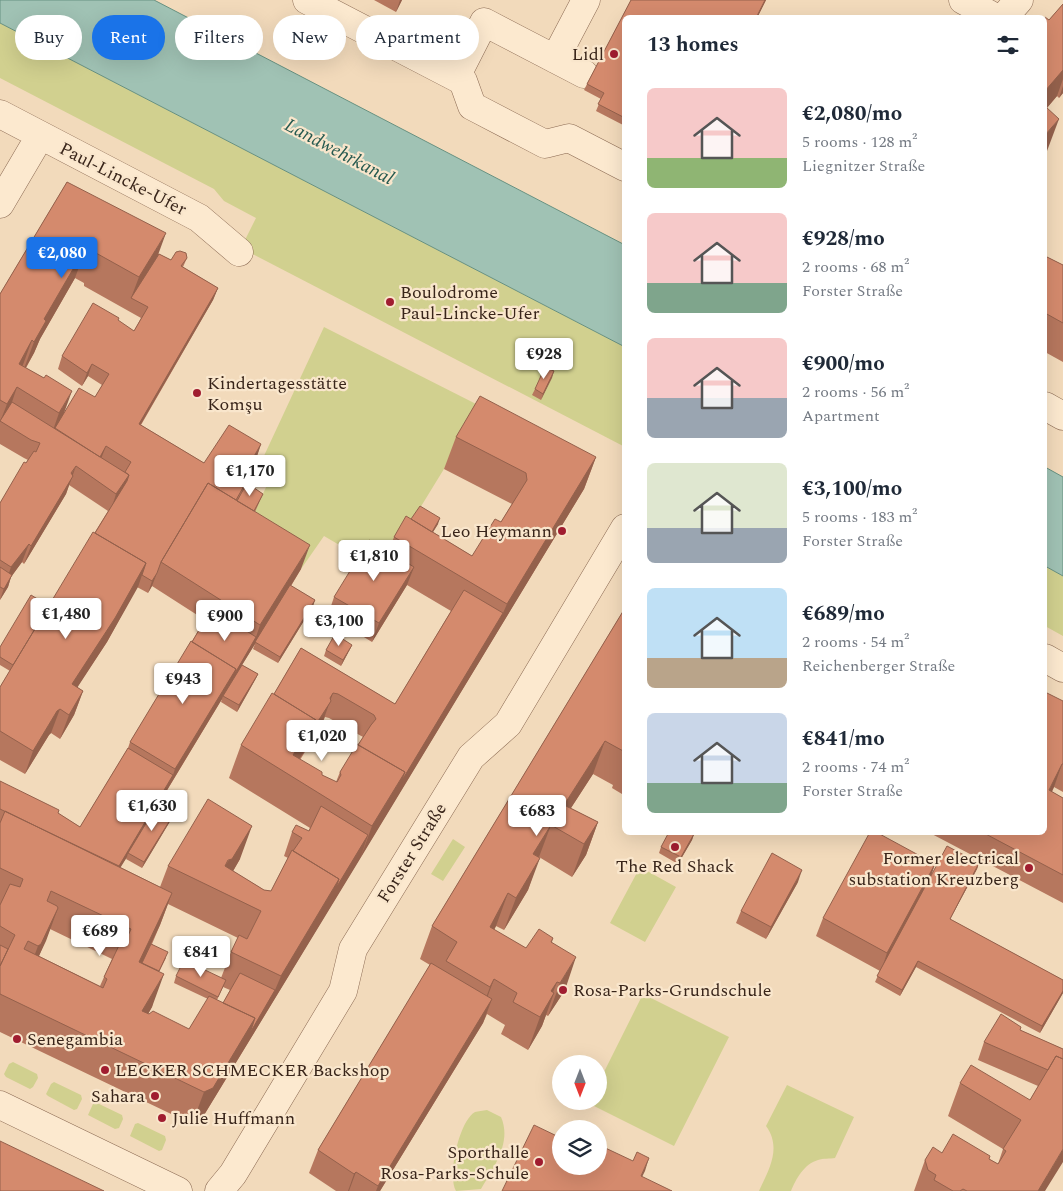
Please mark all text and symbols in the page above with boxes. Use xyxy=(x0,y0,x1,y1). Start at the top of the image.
chip: Buy xyxy=(15,15,82,60)
chip: Rent xyxy=(92,15,165,60)
chip: Filters xyxy=(175,15,263,60)
chip: New xyxy=(273,15,346,60)
chip: Apartment xyxy=(356,15,479,60)
text: 13 homes xyxy=(647,29,739,61)
icon: filters xyxy=(994,31,1022,59)
place label: Lidl xyxy=(572,41,604,68)
marker: Lidl xyxy=(608,48,620,60)
text: €2,080/mo xyxy=(802,98,902,130)
icon: home xyxy=(687,108,747,168)
water label: Landwehrkanal xyxy=(279,111,399,193)
text: 5 rooms · 128 m² xyxy=(802,130,917,154)
street label: Paul-Lincke-Ufer xyxy=(55,135,191,223)
text: Liegnitzer Straße xyxy=(802,154,925,178)
text: €928/mo xyxy=(802,223,885,255)
icon: home xyxy=(687,233,747,293)
pin: €2,080 xyxy=(21,236,103,279)
text: €2,080 xyxy=(37,241,87,265)
text: 2 rooms · 68 m² xyxy=(802,255,909,279)
place label: Boulodrome Paul-Lincke-Ufer xyxy=(400,279,540,327)
text: Forster Straße xyxy=(802,279,903,303)
marker: Boulodrome Paul-Lincke-Ufer xyxy=(384,296,396,308)
pin: €928 xyxy=(514,338,574,380)
text: €928 xyxy=(526,342,562,366)
text: €900/mo xyxy=(802,348,885,380)
icon: home xyxy=(687,358,747,418)
place label: Kindertagesstätte Komşu xyxy=(207,370,347,418)
text: 2 rooms · 56 m² xyxy=(802,380,909,404)
marker: Kindertagesstätte Komşu xyxy=(191,387,203,399)
text: Apartment xyxy=(802,404,880,428)
pin: €1,170 xyxy=(209,454,291,497)
text: €1,170 xyxy=(225,459,275,483)
text: €3,100/mo xyxy=(802,473,902,505)
icon: home xyxy=(687,483,747,543)
text: 5 rooms · 183 m² xyxy=(802,505,917,529)
place label: Leo Heymann xyxy=(441,518,552,545)
marker: Leo Heymann xyxy=(556,525,568,537)
text: Forster Straße xyxy=(802,529,903,553)
pin: €1,810 xyxy=(333,540,415,582)
text: €1,810 xyxy=(349,544,399,568)
pin: €1,480 xyxy=(25,598,107,640)
text: €689/mo xyxy=(802,598,885,630)
pin: €900 xyxy=(195,600,255,642)
text: €1,480 xyxy=(41,602,91,626)
text: €900 xyxy=(207,604,243,628)
pin: €3,100 xyxy=(298,604,380,647)
icon: home xyxy=(687,608,747,668)
text: €3,100 xyxy=(314,609,364,633)
text: 2 rooms · 54 m² xyxy=(802,630,909,654)
text: Reichenberger Straße xyxy=(802,654,955,678)
pin: €943 xyxy=(153,662,213,705)
text: €943 xyxy=(165,667,201,691)
pin: €1,020 xyxy=(281,720,363,762)
text: €841/mo xyxy=(802,723,885,755)
text: €1,020 xyxy=(297,724,347,748)
icon: home xyxy=(687,733,747,793)
text: 2 rooms · 74 m² xyxy=(802,755,909,779)
text: Forster Straße xyxy=(802,779,903,803)
pin: €1,630 xyxy=(111,790,193,832)
text: €1,630 xyxy=(127,794,177,818)
pin: €683 xyxy=(507,794,567,837)
street label: Forster Straße xyxy=(370,798,454,908)
text: €683 xyxy=(519,799,555,823)
marker: The Red Shack xyxy=(669,841,681,853)
place label: Former electrical substation Kreuzberg xyxy=(848,845,1019,893)
place label: The Red Shack xyxy=(616,853,734,880)
marker: Former electrical substation Kreuzberg xyxy=(1023,862,1035,874)
pin: €689 xyxy=(70,914,130,957)
text: €689 xyxy=(82,919,118,943)
pin: €841 xyxy=(171,936,231,978)
text: €841 xyxy=(183,940,219,964)
place label: Rosa-Parks-Grundschule xyxy=(573,977,771,1004)
marker: Rosa-Parks-Grundschule xyxy=(557,984,569,996)
place label: Senegambia xyxy=(27,1026,123,1053)
marker: Senegambia xyxy=(11,1033,23,1045)
north arrow xyxy=(552,1055,608,1110)
map controls xyxy=(552,1055,607,1175)
place label: LECKER SCHMECKER Backshop xyxy=(115,1057,390,1084)
marker: LECKER SCHMECKER Backshop xyxy=(99,1064,111,1076)
place label: Sahara xyxy=(91,1083,145,1110)
marker: Sahara xyxy=(149,1090,161,1102)
place label: Julie Huffmann xyxy=(172,1105,295,1132)
marker: Julie Huffmann xyxy=(156,1112,168,1124)
button: layers xyxy=(552,1120,607,1175)
place label: Sporthalle Rosa-Parks-Schule xyxy=(380,1139,529,1187)
marker: Sporthalle Rosa-Parks-Schule xyxy=(533,1156,545,1168)

